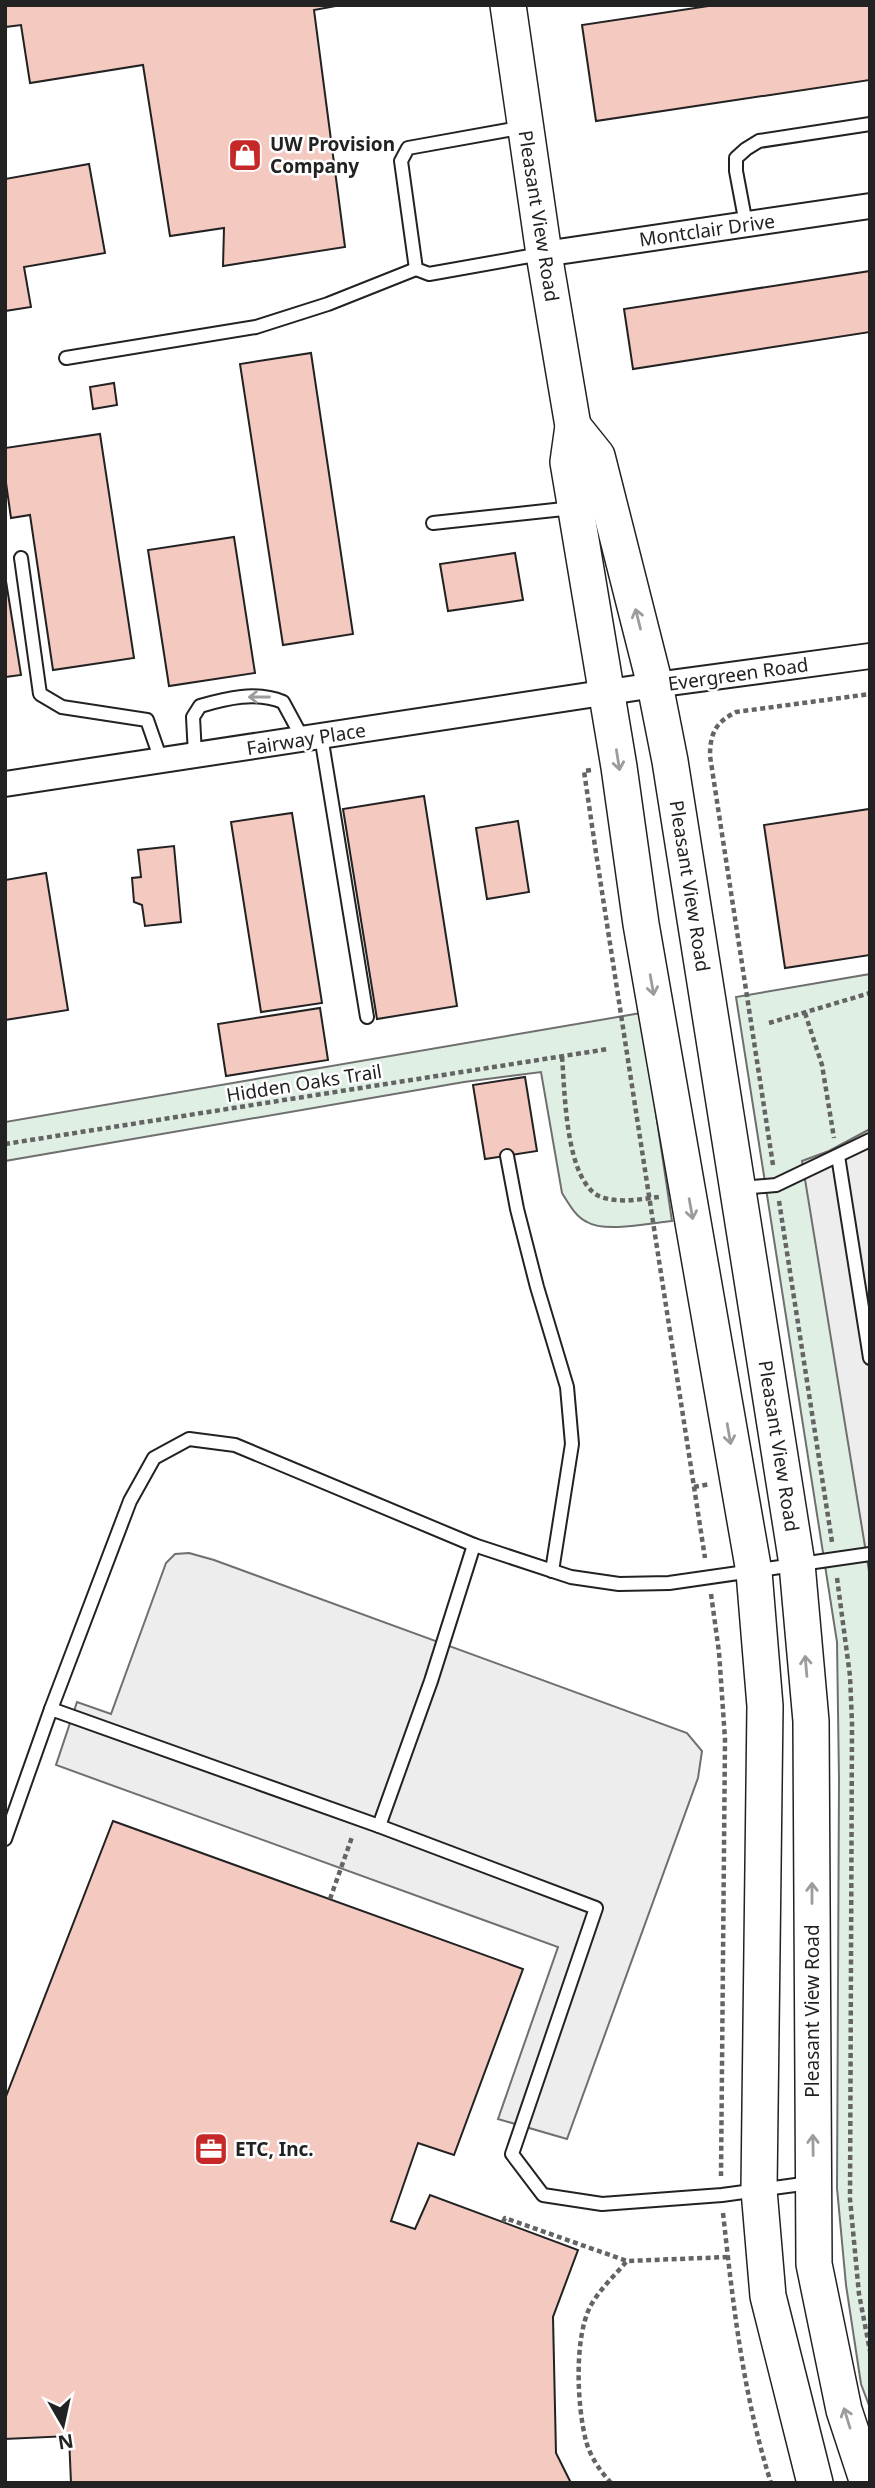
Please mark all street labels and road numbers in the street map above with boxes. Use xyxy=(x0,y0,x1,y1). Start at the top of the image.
street label: Pleasant View Road xyxy=(513,128,565,304)
street label: Montclair Drive xyxy=(638,208,776,252)
street label: Evergreen Road xyxy=(666,651,810,697)
street label: Fairway Place xyxy=(245,717,367,761)
street label: Pleasant View Road xyxy=(664,798,716,974)
street label: Hidden Oaks Trail xyxy=(224,1058,384,1108)
street label: Pleasant View Road xyxy=(753,1358,805,1534)
street label: Pleasant View Road xyxy=(799,1924,825,2098)

